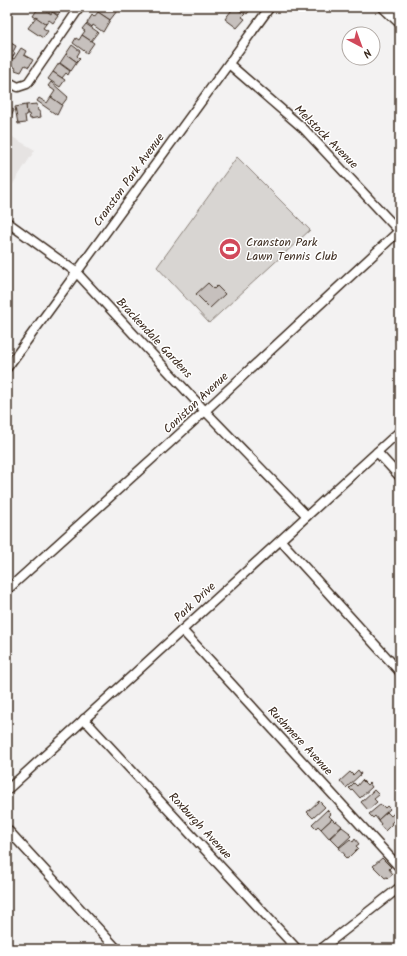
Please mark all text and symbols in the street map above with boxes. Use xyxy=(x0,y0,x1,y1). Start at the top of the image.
north arrow xyxy=(341,26,381,66)
text: N xyxy=(358,44,375,62)
street label: Melstock Avenue xyxy=(290,101,363,174)
street label: Cranston Park Avenue xyxy=(89,129,170,231)
place label: Cranston Park Lawn Tennis Club xyxy=(246,233,338,266)
sports icon: Cranston Park Lawn Tennis Club xyxy=(217,236,243,262)
street label: Brackendale Gardens xyxy=(111,293,197,383)
street label: Coniston Avenue xyxy=(159,367,233,438)
street label: Park Drive xyxy=(170,577,221,627)
street label: Rushmere Avenue xyxy=(263,702,338,780)
street label: Roxburgh Avenue xyxy=(164,788,237,864)

